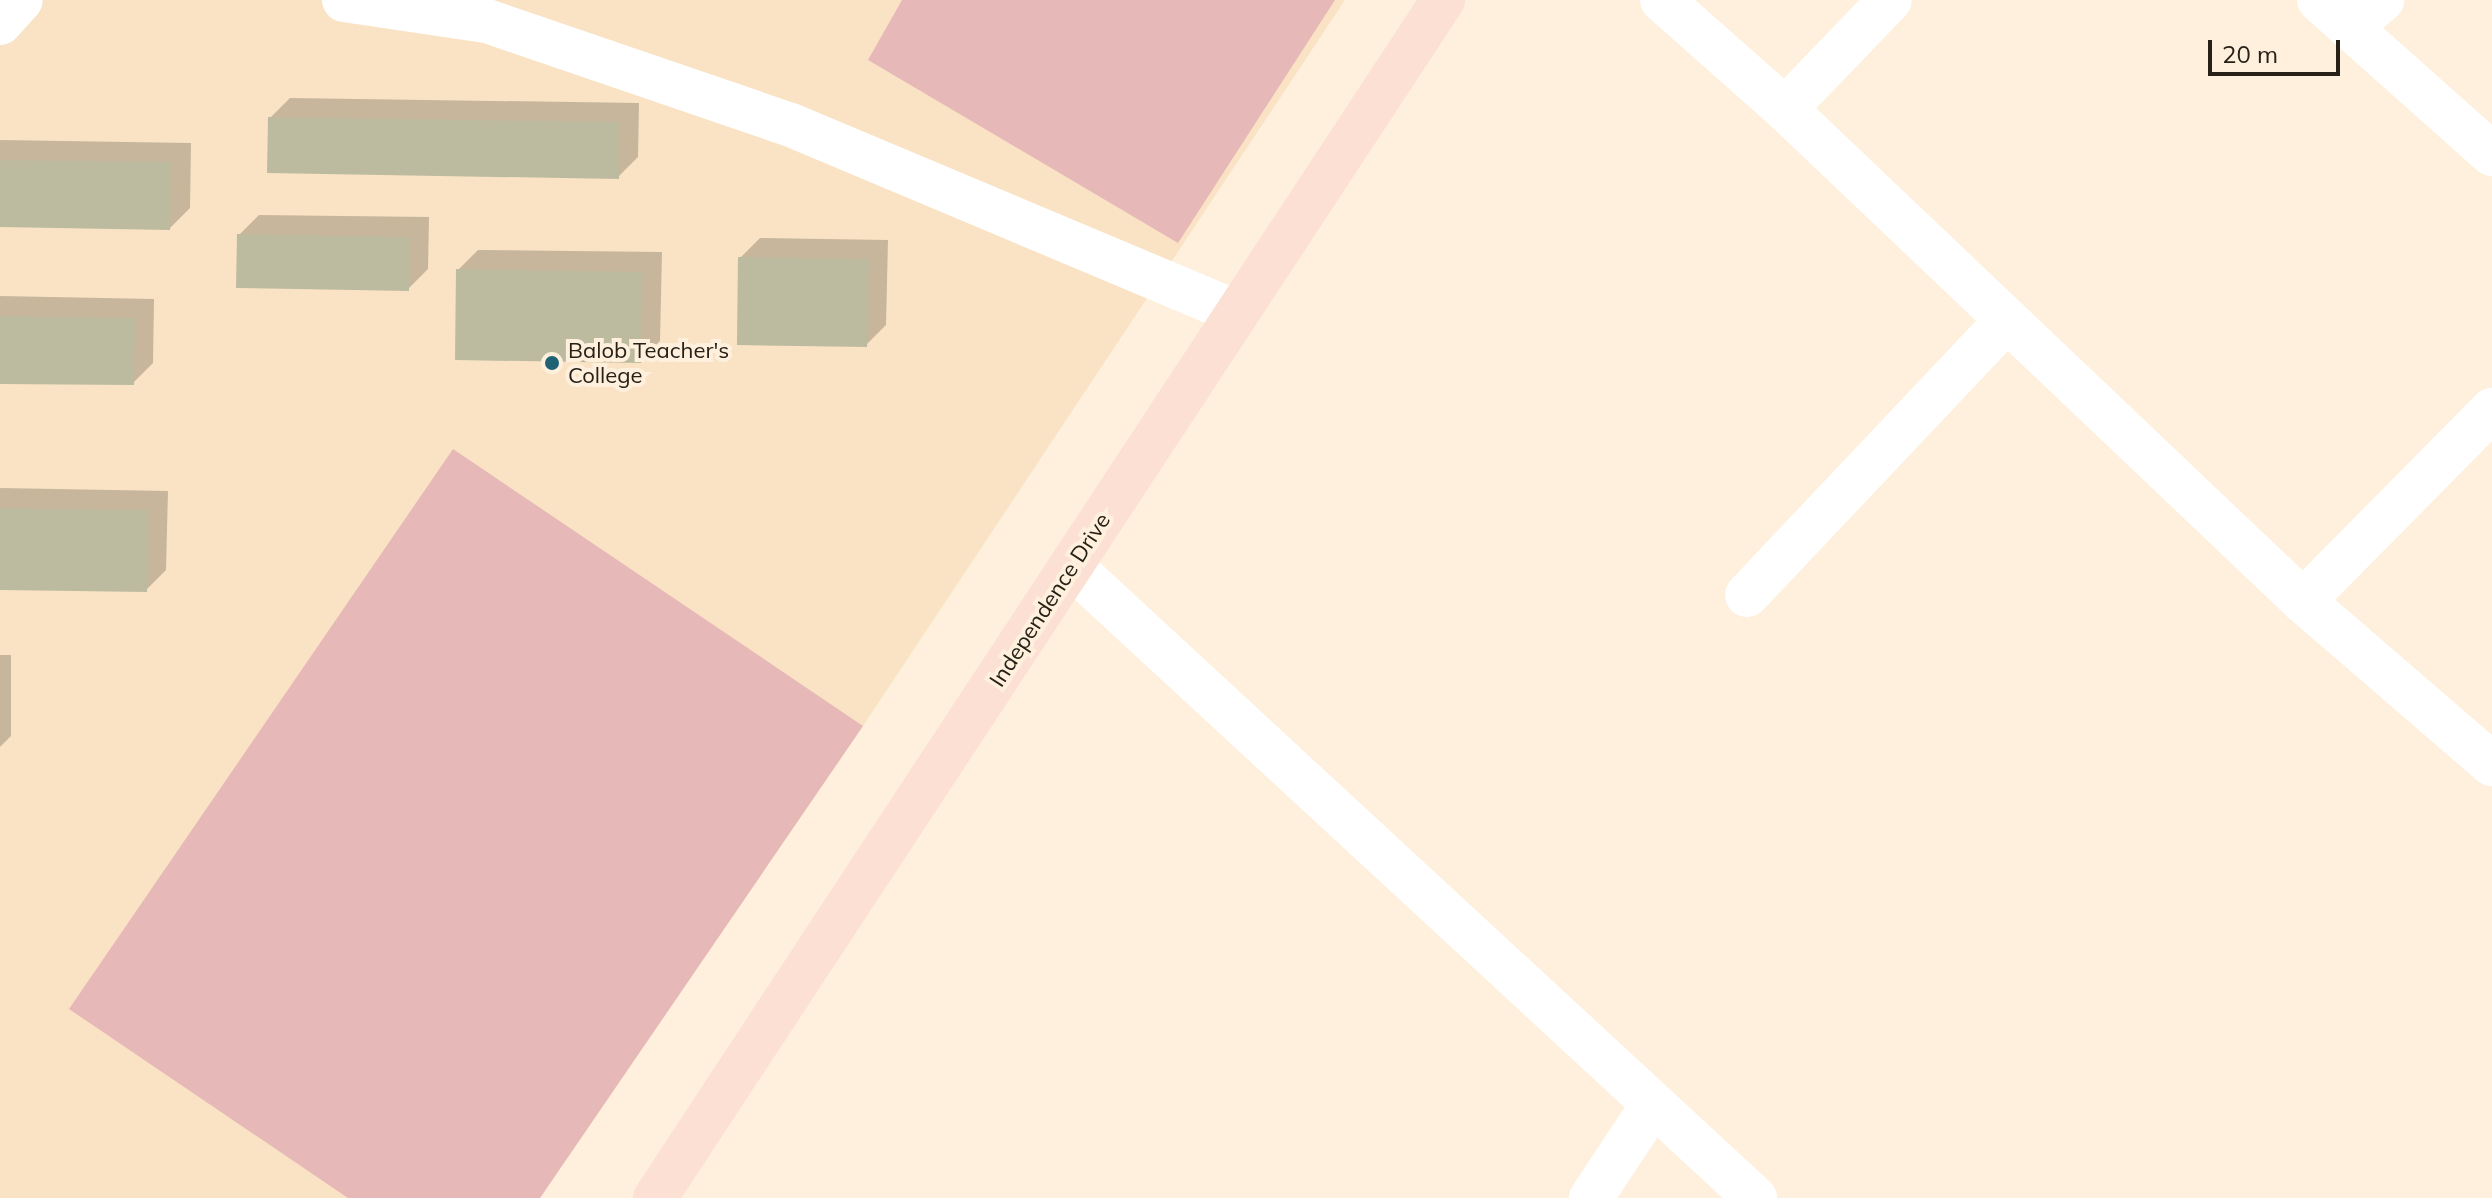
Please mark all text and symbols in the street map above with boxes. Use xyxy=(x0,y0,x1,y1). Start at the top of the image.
scale bar xyxy=(2212,24,2344,74)
text: 20 m xyxy=(2222,39,2278,69)
place label: Balob Teacher's College xyxy=(568,337,729,388)
marker: Balob Teacher's College xyxy=(543,354,561,372)
street label: Independence Drive xyxy=(984,508,1116,692)

